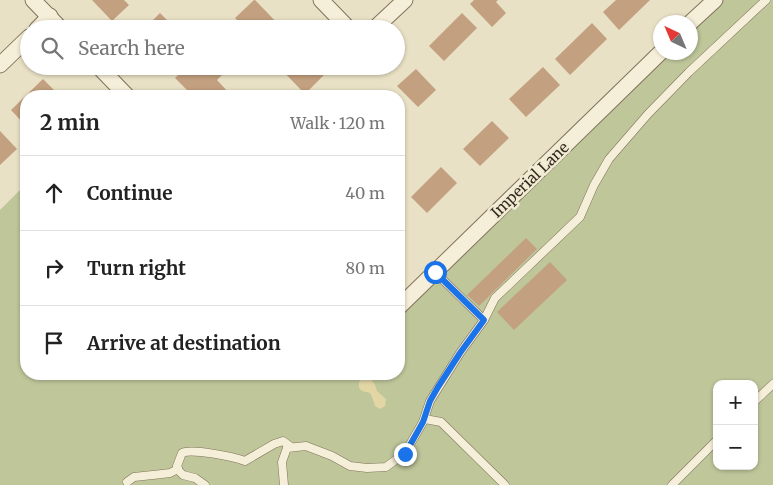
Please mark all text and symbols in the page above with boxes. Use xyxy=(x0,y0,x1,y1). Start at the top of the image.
north arrow xyxy=(653,15,698,60)
search box xyxy=(20,20,405,75)
icon: search xyxy=(38,34,66,62)
text: Search here xyxy=(78,36,185,60)
text: 2 min xyxy=(40,109,100,136)
text: Walk · 120 m xyxy=(290,113,385,133)
street label: Imperial Lane xyxy=(487,138,573,222)
icon: ahead xyxy=(40,179,68,207)
text: Continue xyxy=(87,181,173,205)
text: 40 m xyxy=(345,183,385,203)
icon: right xyxy=(40,254,68,282)
text: Turn right xyxy=(87,256,186,280)
text: 80 m xyxy=(346,258,385,278)
route start xyxy=(424,261,447,284)
icon: arrive xyxy=(40,329,68,357)
text: Arrive at destination xyxy=(87,331,281,355)
map controls xyxy=(713,380,758,470)
button: + xyxy=(713,380,758,425)
button: − xyxy=(713,425,758,470)
route end xyxy=(394,443,417,466)

